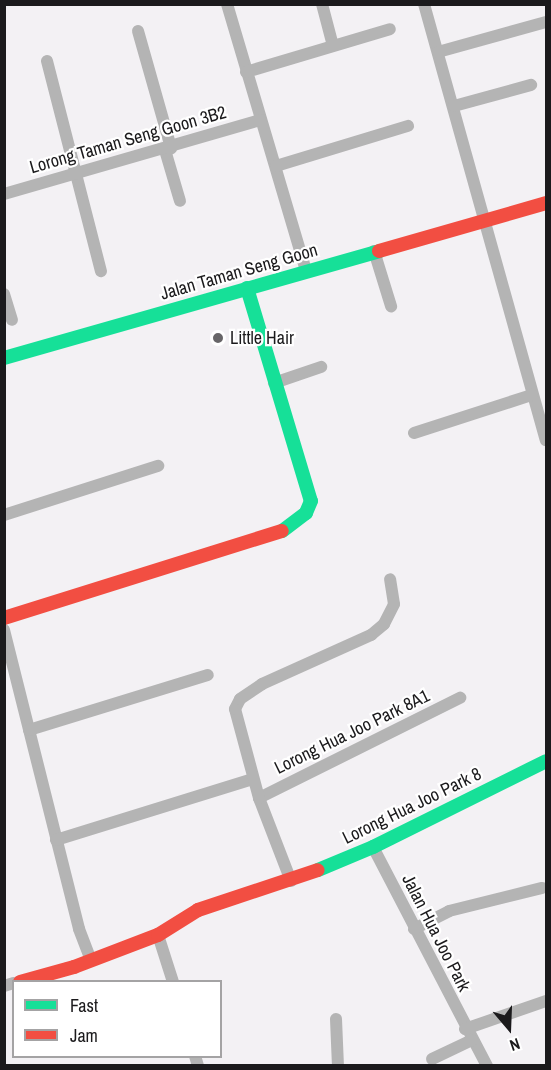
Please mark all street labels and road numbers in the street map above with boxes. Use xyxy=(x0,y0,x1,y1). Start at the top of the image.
street label: Lorong Taman Seng Goon 3B2 xyxy=(27,102,229,178)
street label: Jalan Taman Seng Goon xyxy=(158,239,320,305)
street label: Lorong Hua Joo Park 8A1 xyxy=(271,685,433,779)
street label: Lorong Hua Joo Park 8 xyxy=(339,763,485,849)
street label: Jalan Hua Joo Park xyxy=(397,871,475,995)

